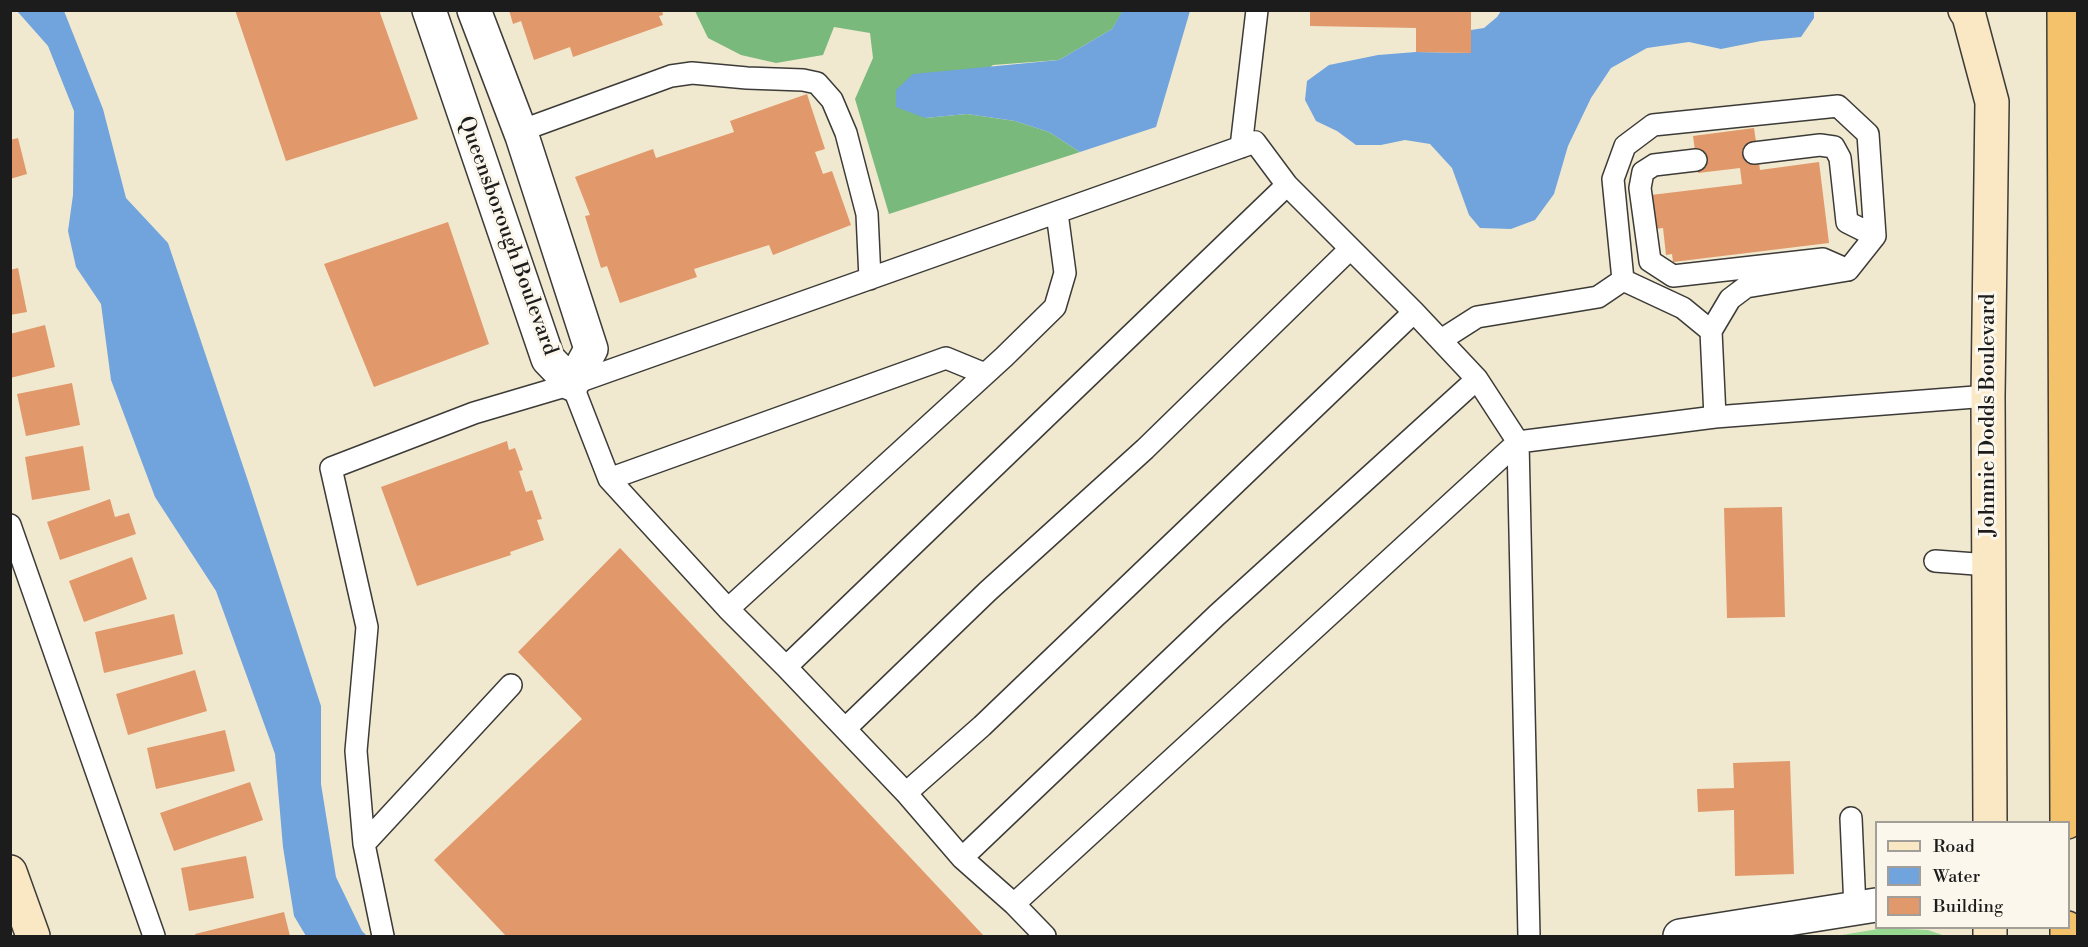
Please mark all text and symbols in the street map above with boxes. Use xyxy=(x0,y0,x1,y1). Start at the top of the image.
street label: Queensborough Boulevard xyxy=(452,113,562,359)
street label: Johnnie Dodds Boulevard xyxy=(1976,294,2002,536)
legend xyxy=(1875,821,2070,929)
text: Road xyxy=(1933,835,1975,858)
text: Water xyxy=(1933,865,1980,888)
text: Building xyxy=(1933,895,2003,918)

